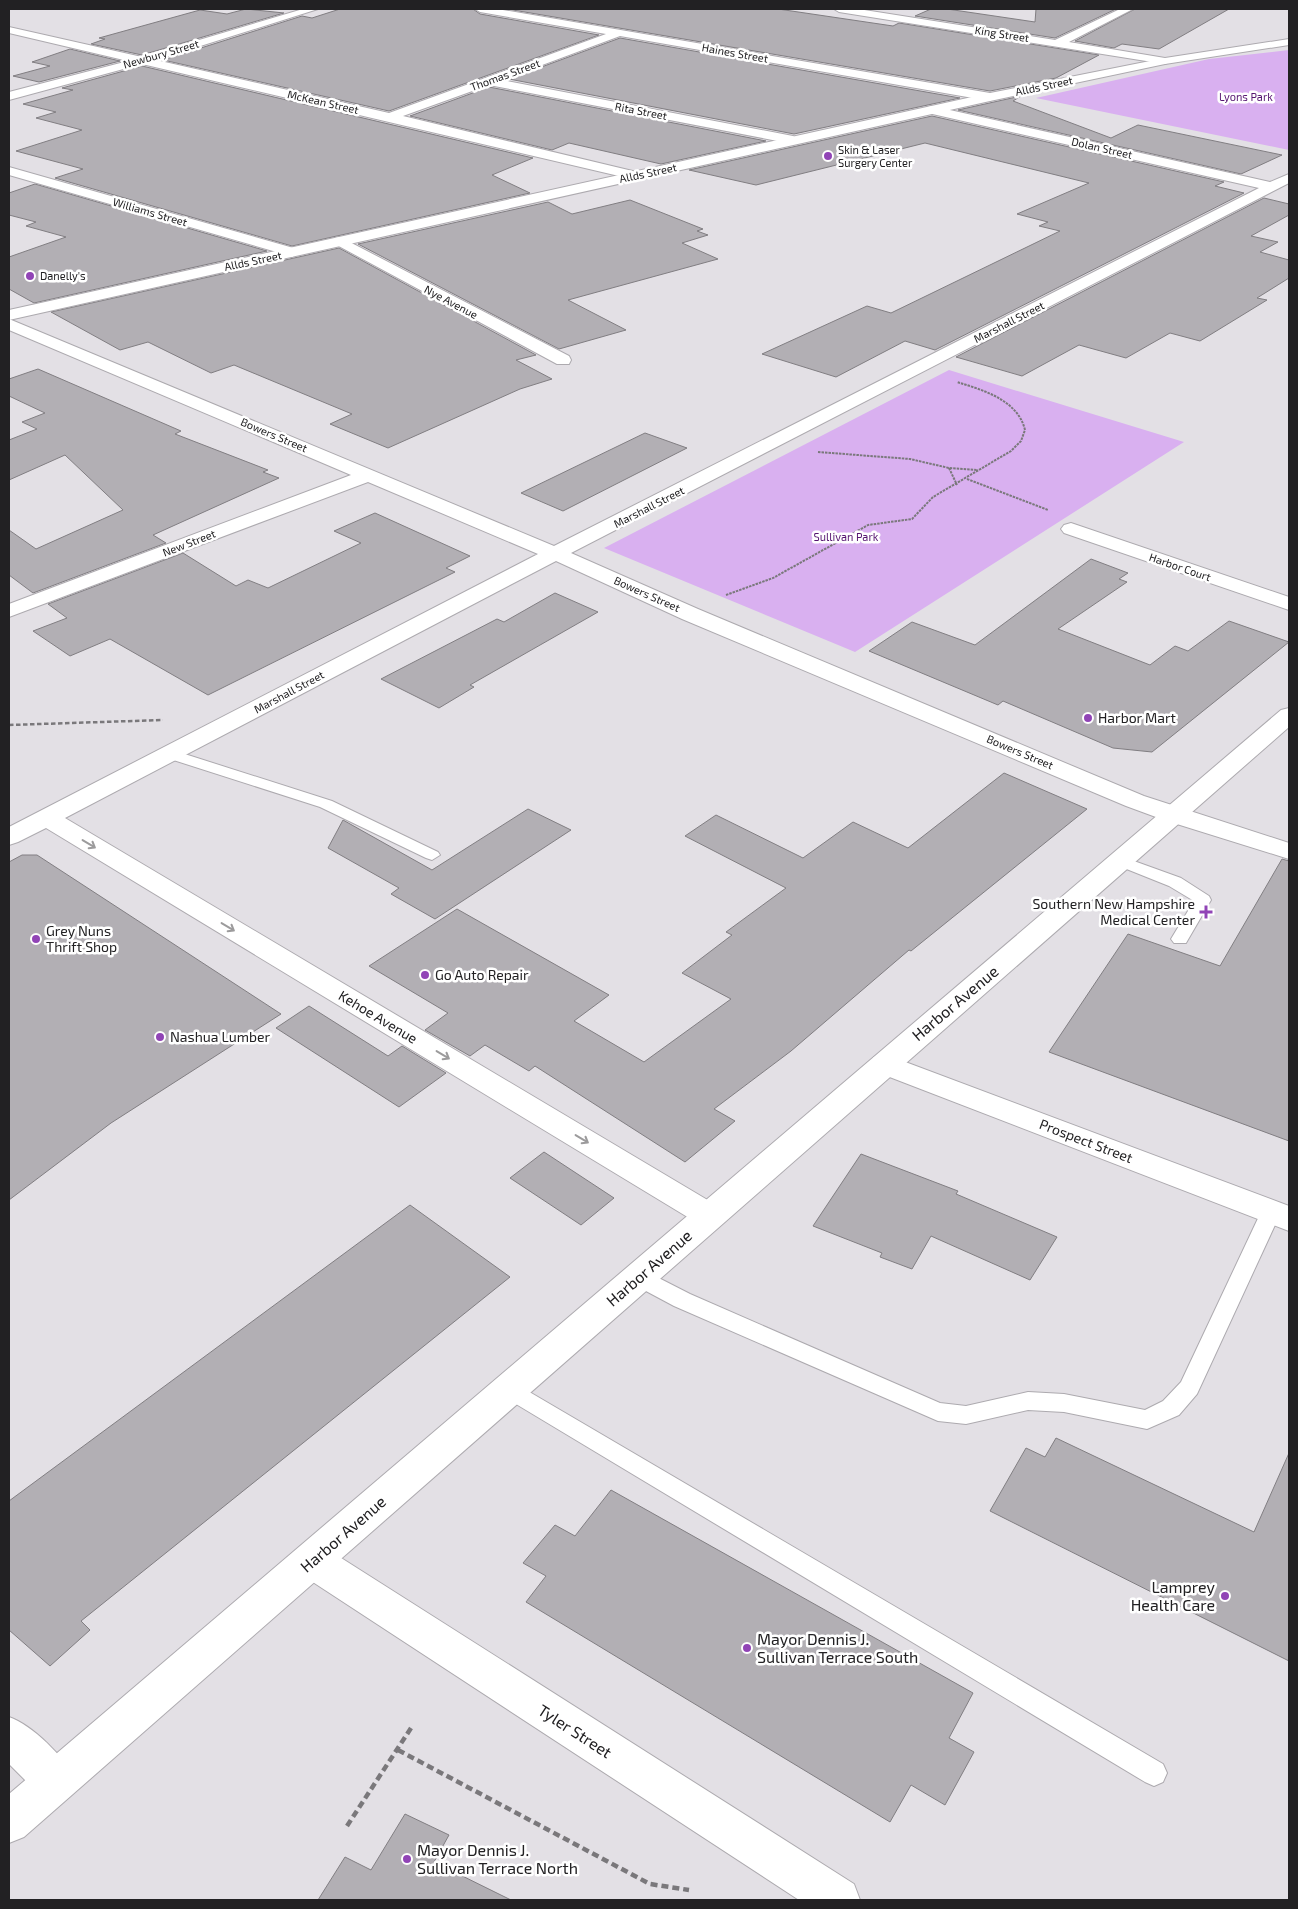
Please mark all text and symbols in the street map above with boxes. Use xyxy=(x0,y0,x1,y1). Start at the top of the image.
street label: King Street xyxy=(974,23,1030,44)
street label: Newbury Street xyxy=(121,36,200,71)
street label: Haines Street xyxy=(701,40,769,65)
street label: Thomas Street xyxy=(468,56,542,93)
street label: Allds Street xyxy=(1014,73,1074,98)
street label: McKean Street xyxy=(286,87,360,116)
park label: Lyons Park xyxy=(1219,90,1273,103)
street label: Rita Street xyxy=(614,99,668,122)
street label: Dolan Street xyxy=(1070,134,1134,161)
place label: Skin & Laser Surgery Center xyxy=(838,143,913,169)
marker: Skin & Laser Surgery Center xyxy=(822,150,834,162)
street label: Allds Street xyxy=(618,160,678,185)
street label: Williams Street xyxy=(111,195,189,228)
street label: Allds Street xyxy=(223,248,283,273)
place label: Danelly's xyxy=(40,269,86,282)
marker: Danelly's xyxy=(24,270,36,282)
street label: Nye Avenue xyxy=(422,282,480,321)
street label: Marshall Street xyxy=(971,298,1046,345)
street label: Bowers Street xyxy=(239,415,309,454)
street label: Marshall Street xyxy=(611,483,686,530)
street label: New Street xyxy=(161,527,217,559)
park label: Sullivan Park xyxy=(814,530,879,543)
street label: Harbor Court xyxy=(1148,550,1213,583)
street label: Bowers Street xyxy=(612,573,682,614)
street label: Marshall Street xyxy=(252,668,326,715)
place label: Harbor Mart xyxy=(1098,709,1176,726)
marker: Harbor Mart xyxy=(1082,712,1094,724)
street label: Bowers Street xyxy=(985,732,1055,771)
one-way arrow xyxy=(81,839,95,849)
place label: Southern New Hampshire Medical Center xyxy=(1033,895,1195,928)
marker: Southern New Hampshire Medical Center xyxy=(1199,905,1213,919)
place label: Grey Nuns Thrift Shop xyxy=(46,922,117,955)
one-way arrow xyxy=(221,922,235,932)
marker: Grey Nuns Thrift Shop xyxy=(30,933,42,945)
street label: Harbor Avenue xyxy=(908,961,1002,1044)
place label: Go Auto Repair xyxy=(435,966,529,983)
marker: Go Auto Repair xyxy=(419,969,431,981)
street label: Kehoe Avenue xyxy=(336,986,421,1047)
place label: Nashua Lumber xyxy=(170,1028,271,1045)
marker: Nashua Lumber xyxy=(154,1031,166,1043)
one-way arrow xyxy=(435,1051,449,1061)
street label: Prospect Street xyxy=(1037,1115,1135,1166)
one-way arrow xyxy=(575,1134,589,1144)
street label: Harbor Avenue xyxy=(602,1225,695,1310)
street label: Harbor Avenue xyxy=(296,1491,389,1576)
place label: Lamprey Health Care xyxy=(1131,1577,1216,1614)
marker: Lamprey Health Care xyxy=(1219,1590,1231,1602)
place label: Mayor Dennis J. Sullivan Terrace South xyxy=(757,1629,918,1666)
marker: Mayor Dennis J. Sullivan Terrace South xyxy=(741,1642,753,1654)
street label: Tyler Street xyxy=(535,1700,616,1761)
place label: Mayor Dennis J. Sullivan Terrace North xyxy=(417,1840,578,1877)
marker: Mayor Dennis J. Sullivan Terrace North xyxy=(401,1853,413,1865)

